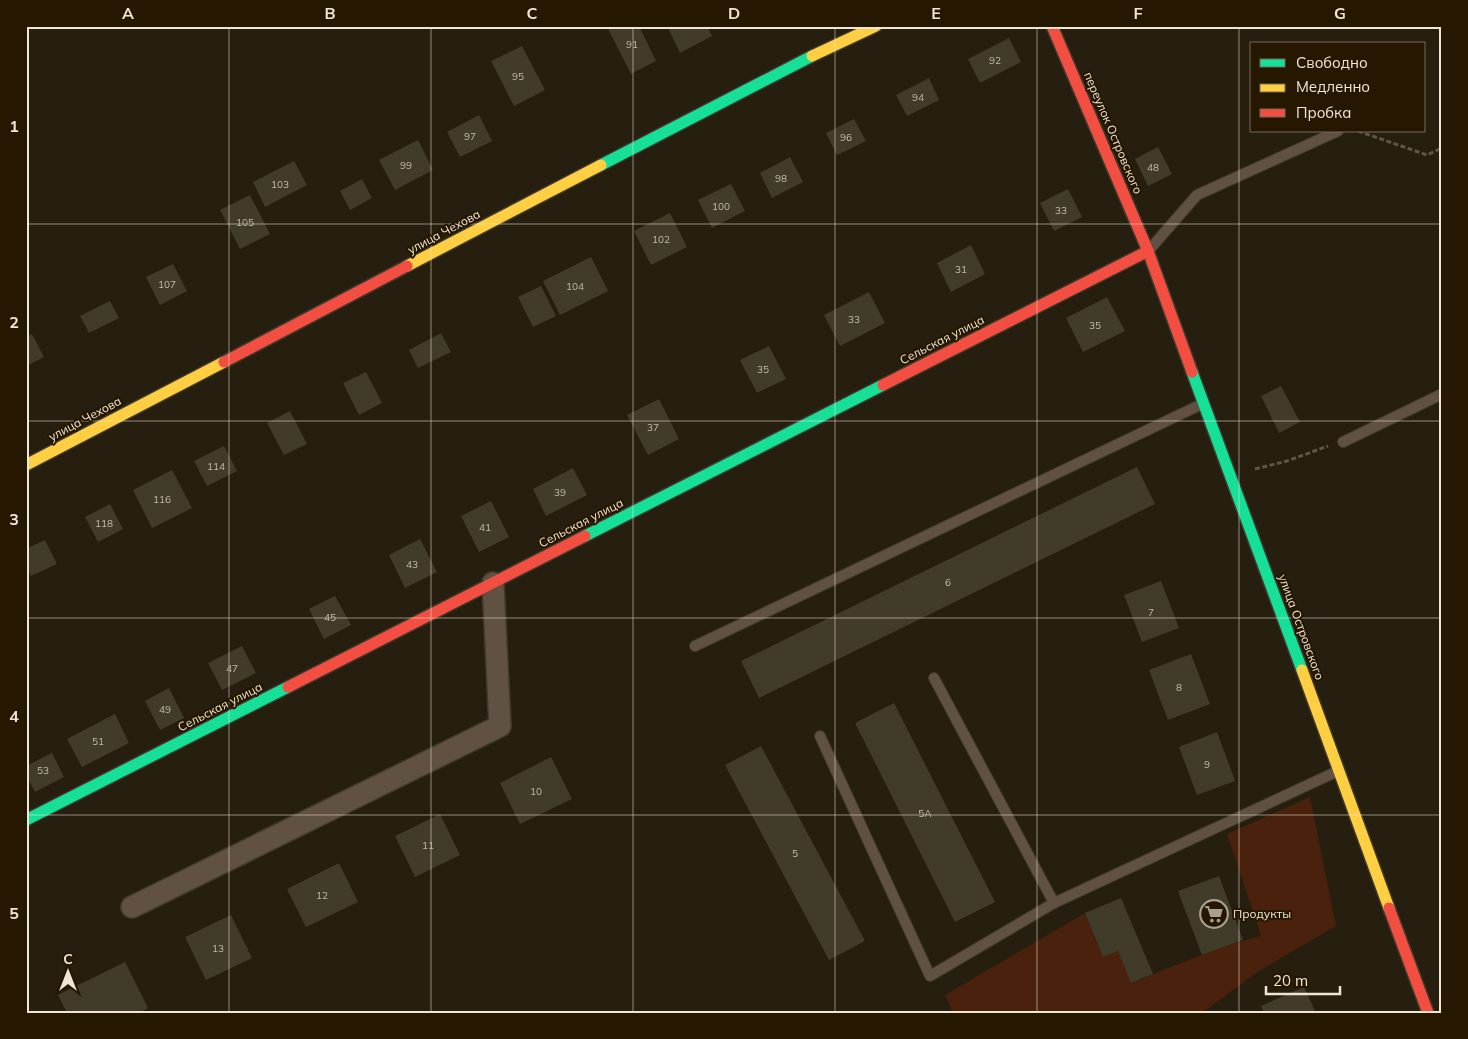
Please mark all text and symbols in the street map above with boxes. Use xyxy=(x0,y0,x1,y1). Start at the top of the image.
text: A xyxy=(122,3,134,23)
text: B xyxy=(324,3,336,23)
text: C xyxy=(527,3,538,23)
text: D xyxy=(728,3,740,23)
text: E xyxy=(931,3,941,23)
text: F xyxy=(1133,3,1143,23)
text: G xyxy=(1334,3,1346,23)
house number: 91 xyxy=(626,38,638,51)
legend xyxy=(1250,42,1426,132)
text: Свободно xyxy=(1296,53,1368,72)
house number: 92 xyxy=(989,54,1001,67)
house number: 95 xyxy=(512,70,524,83)
street label: переулок Островского xyxy=(1081,70,1146,196)
text: Медленно xyxy=(1296,77,1370,96)
house number: 94 xyxy=(912,91,924,104)
text: Пробка xyxy=(1296,103,1351,122)
text: 1 xyxy=(9,116,19,136)
house number: 97 xyxy=(464,130,476,143)
house number: 96 xyxy=(840,131,852,144)
house number: 99 xyxy=(400,159,412,172)
house number: 48 xyxy=(1147,161,1159,174)
house number: 98 xyxy=(775,172,787,185)
house number: 103 xyxy=(271,178,289,191)
house number: 100 xyxy=(712,200,730,213)
house number: 33 xyxy=(1055,204,1067,217)
street label: улица Чехова xyxy=(405,206,483,257)
house number: 105 xyxy=(236,216,254,229)
house number: 102 xyxy=(652,233,670,246)
house number: 31 xyxy=(955,263,967,276)
house number: 107 xyxy=(158,278,176,291)
house number: 104 xyxy=(566,280,584,293)
text: 2 xyxy=(9,312,19,332)
street label: Сельская улица xyxy=(897,312,987,367)
house number: 33 xyxy=(848,313,860,326)
house number: 35 xyxy=(1089,319,1101,332)
house number: 35 xyxy=(757,363,769,376)
street label: улица Чехова xyxy=(46,393,124,444)
house number: 37 xyxy=(647,421,659,434)
house number: 114 xyxy=(207,460,225,473)
house number: 39 xyxy=(554,486,566,499)
house number: 116 xyxy=(153,493,171,506)
street label: Сельская улица xyxy=(536,495,626,550)
text: 3 xyxy=(9,509,19,529)
house number: 118 xyxy=(95,517,113,530)
house number: 41 xyxy=(479,521,491,534)
house number: 43 xyxy=(406,558,418,571)
street label: улица Островского xyxy=(1275,572,1328,682)
house number: 6 xyxy=(945,576,951,589)
house number: 7 xyxy=(1148,606,1154,619)
house number: 45 xyxy=(324,611,336,624)
house number: 47 xyxy=(226,662,238,675)
street label: Сельская улица xyxy=(175,679,265,734)
house number: 8 xyxy=(1176,681,1182,694)
house number: 49 xyxy=(159,703,171,716)
text: 4 xyxy=(9,706,19,726)
house number: 51 xyxy=(92,735,104,748)
house number: 9 xyxy=(1204,758,1210,771)
house number: 53 xyxy=(37,764,49,777)
house number: 10 xyxy=(530,785,542,798)
house number: 5А xyxy=(918,807,932,820)
house number: 11 xyxy=(422,839,434,852)
house number: 5 xyxy=(792,847,798,860)
house number: 12 xyxy=(316,889,328,902)
supermarket icon: Продукты xyxy=(1199,899,1229,929)
text: 5 xyxy=(9,903,19,923)
place label: Продукты xyxy=(1233,906,1291,921)
house number: 13 xyxy=(212,942,224,955)
north arrow xyxy=(42,946,92,996)
text: С xyxy=(63,950,73,968)
scale bar xyxy=(1266,964,1339,996)
text: 20 m xyxy=(1273,971,1308,990)

